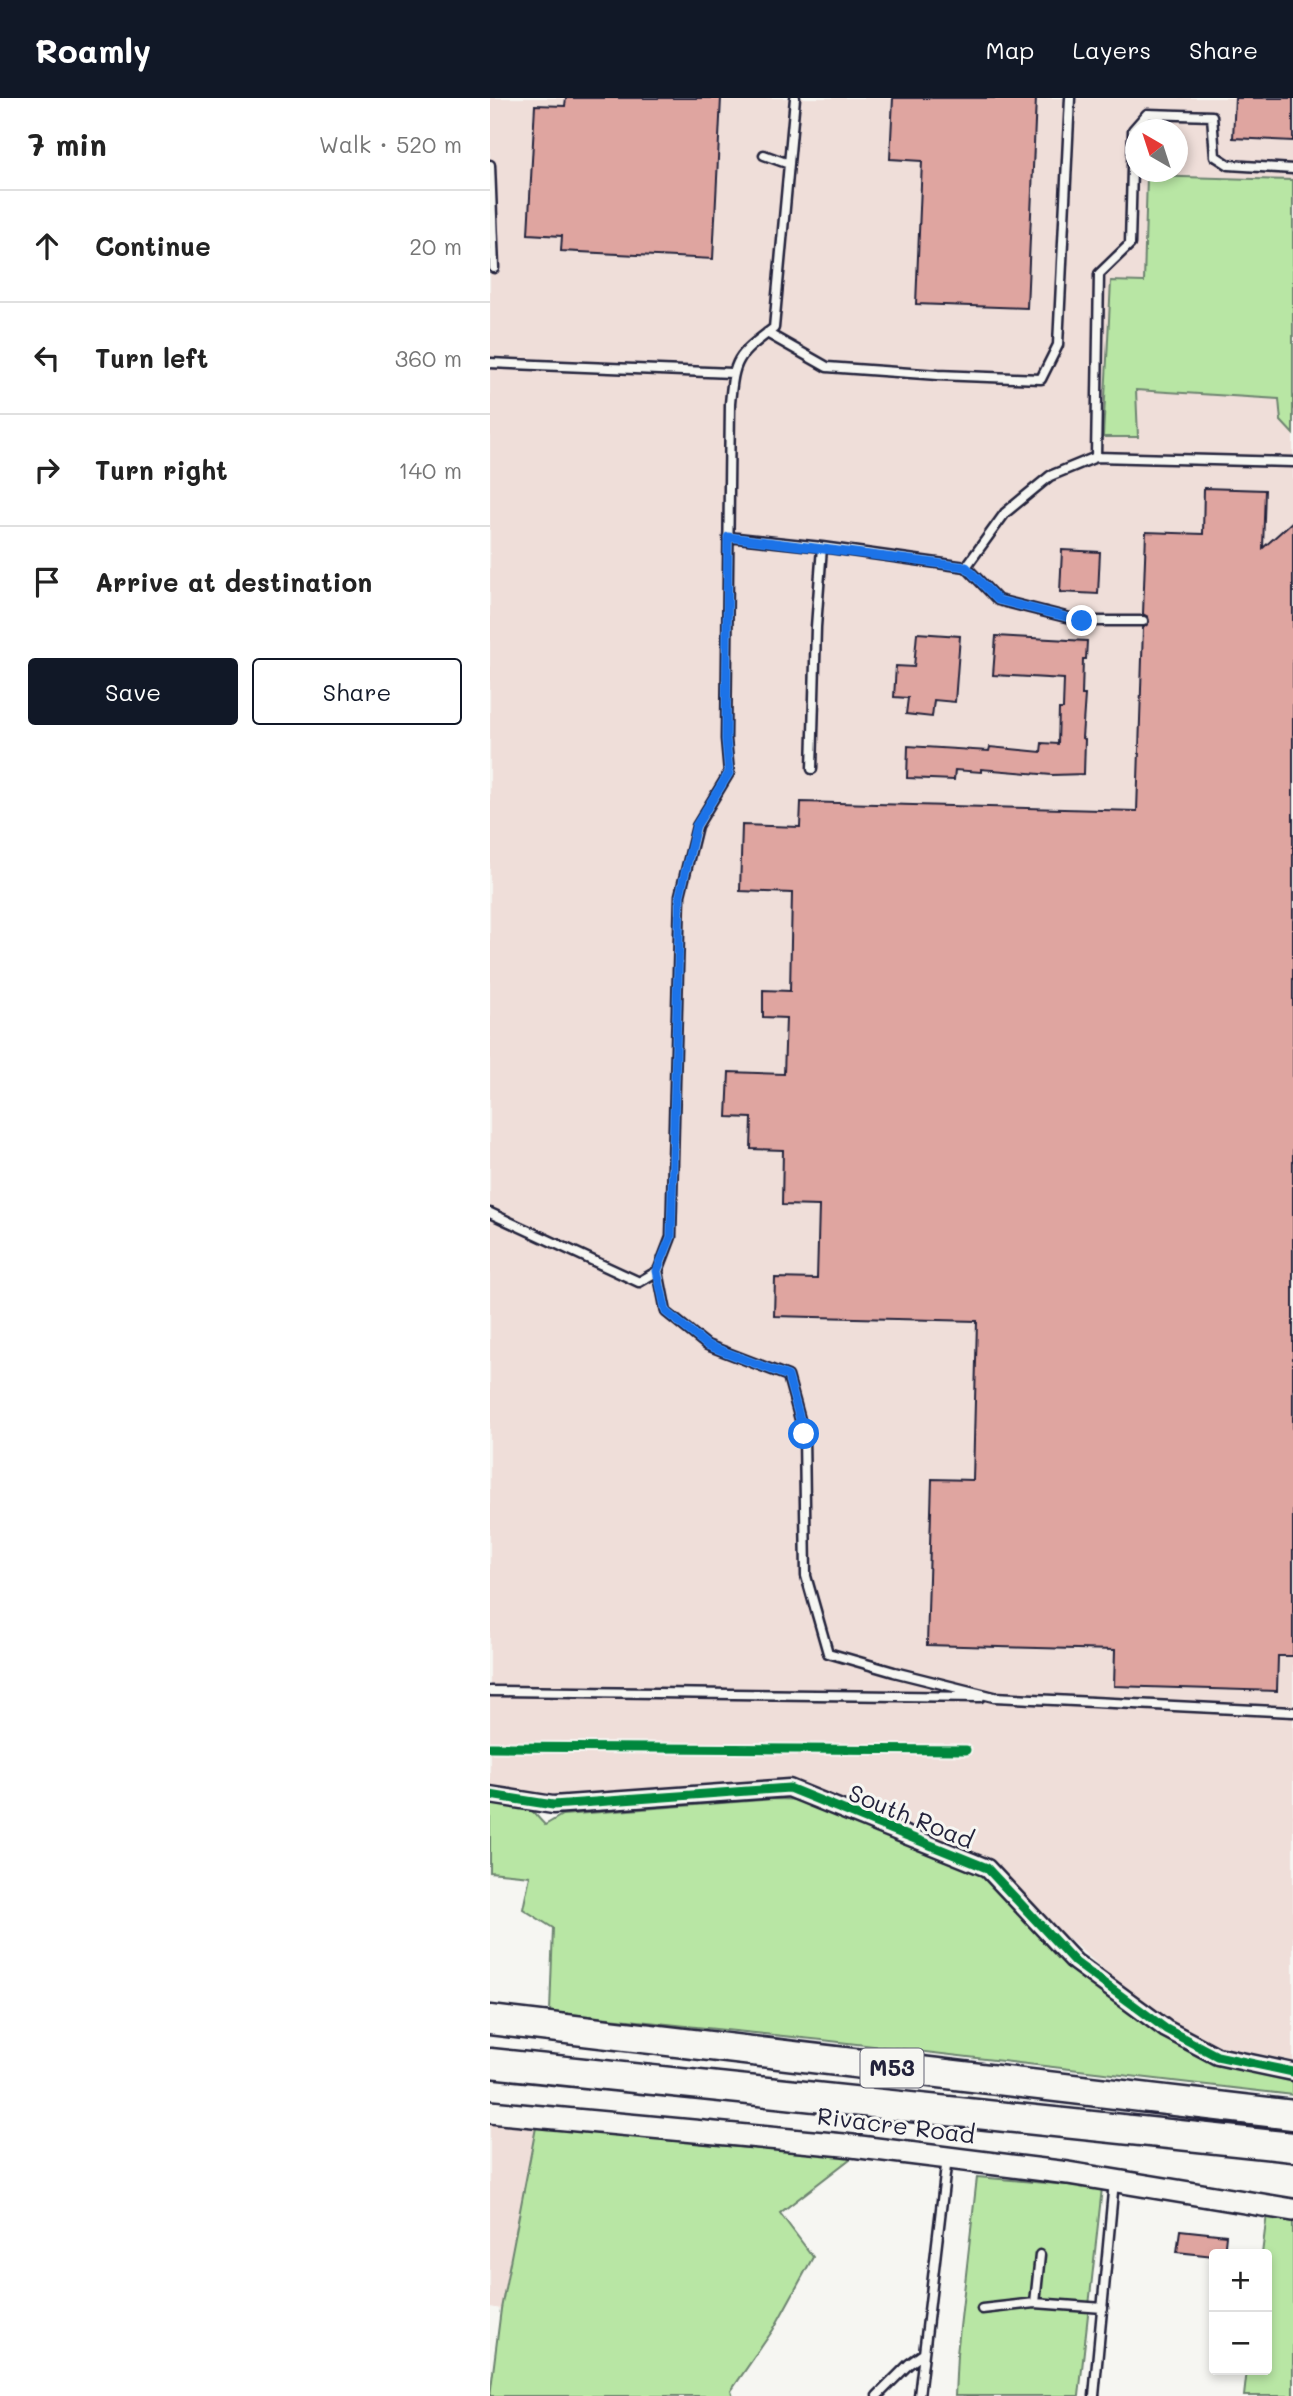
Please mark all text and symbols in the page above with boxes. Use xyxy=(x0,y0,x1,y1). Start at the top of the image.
text: Roamly xyxy=(35,28,151,71)
text: Map xyxy=(986,34,1034,65)
text: Layers xyxy=(1072,34,1151,65)
text: Share xyxy=(1189,34,1258,65)
north arrow xyxy=(1125,119,1188,182)
text: 7 min xyxy=(28,124,107,164)
text: Walk · 520 m xyxy=(319,129,462,159)
icon: ahead xyxy=(28,227,66,265)
text: Continue xyxy=(95,229,211,263)
text: 20 m xyxy=(409,231,462,261)
icon: left xyxy=(28,339,66,377)
text: Turn left xyxy=(95,341,208,375)
text: 360 m xyxy=(395,343,462,373)
icon: right xyxy=(28,451,66,489)
text: Turn right xyxy=(95,453,228,487)
text: 140 m xyxy=(398,455,462,485)
icon: arrive xyxy=(28,563,66,601)
text: Arrive at destination xyxy=(95,565,372,599)
route end xyxy=(1066,605,1097,636)
button: Save xyxy=(28,658,238,725)
button: Share xyxy=(252,658,462,725)
route start xyxy=(788,1418,819,1449)
street label: South Road xyxy=(844,1776,979,1855)
road number: M53 xyxy=(860,2049,924,2088)
street label: Rivacre Road xyxy=(815,2099,977,2150)
map controls xyxy=(1209,2249,1272,2375)
button: + xyxy=(1209,2249,1272,2312)
button: − xyxy=(1209,2312,1272,2375)

